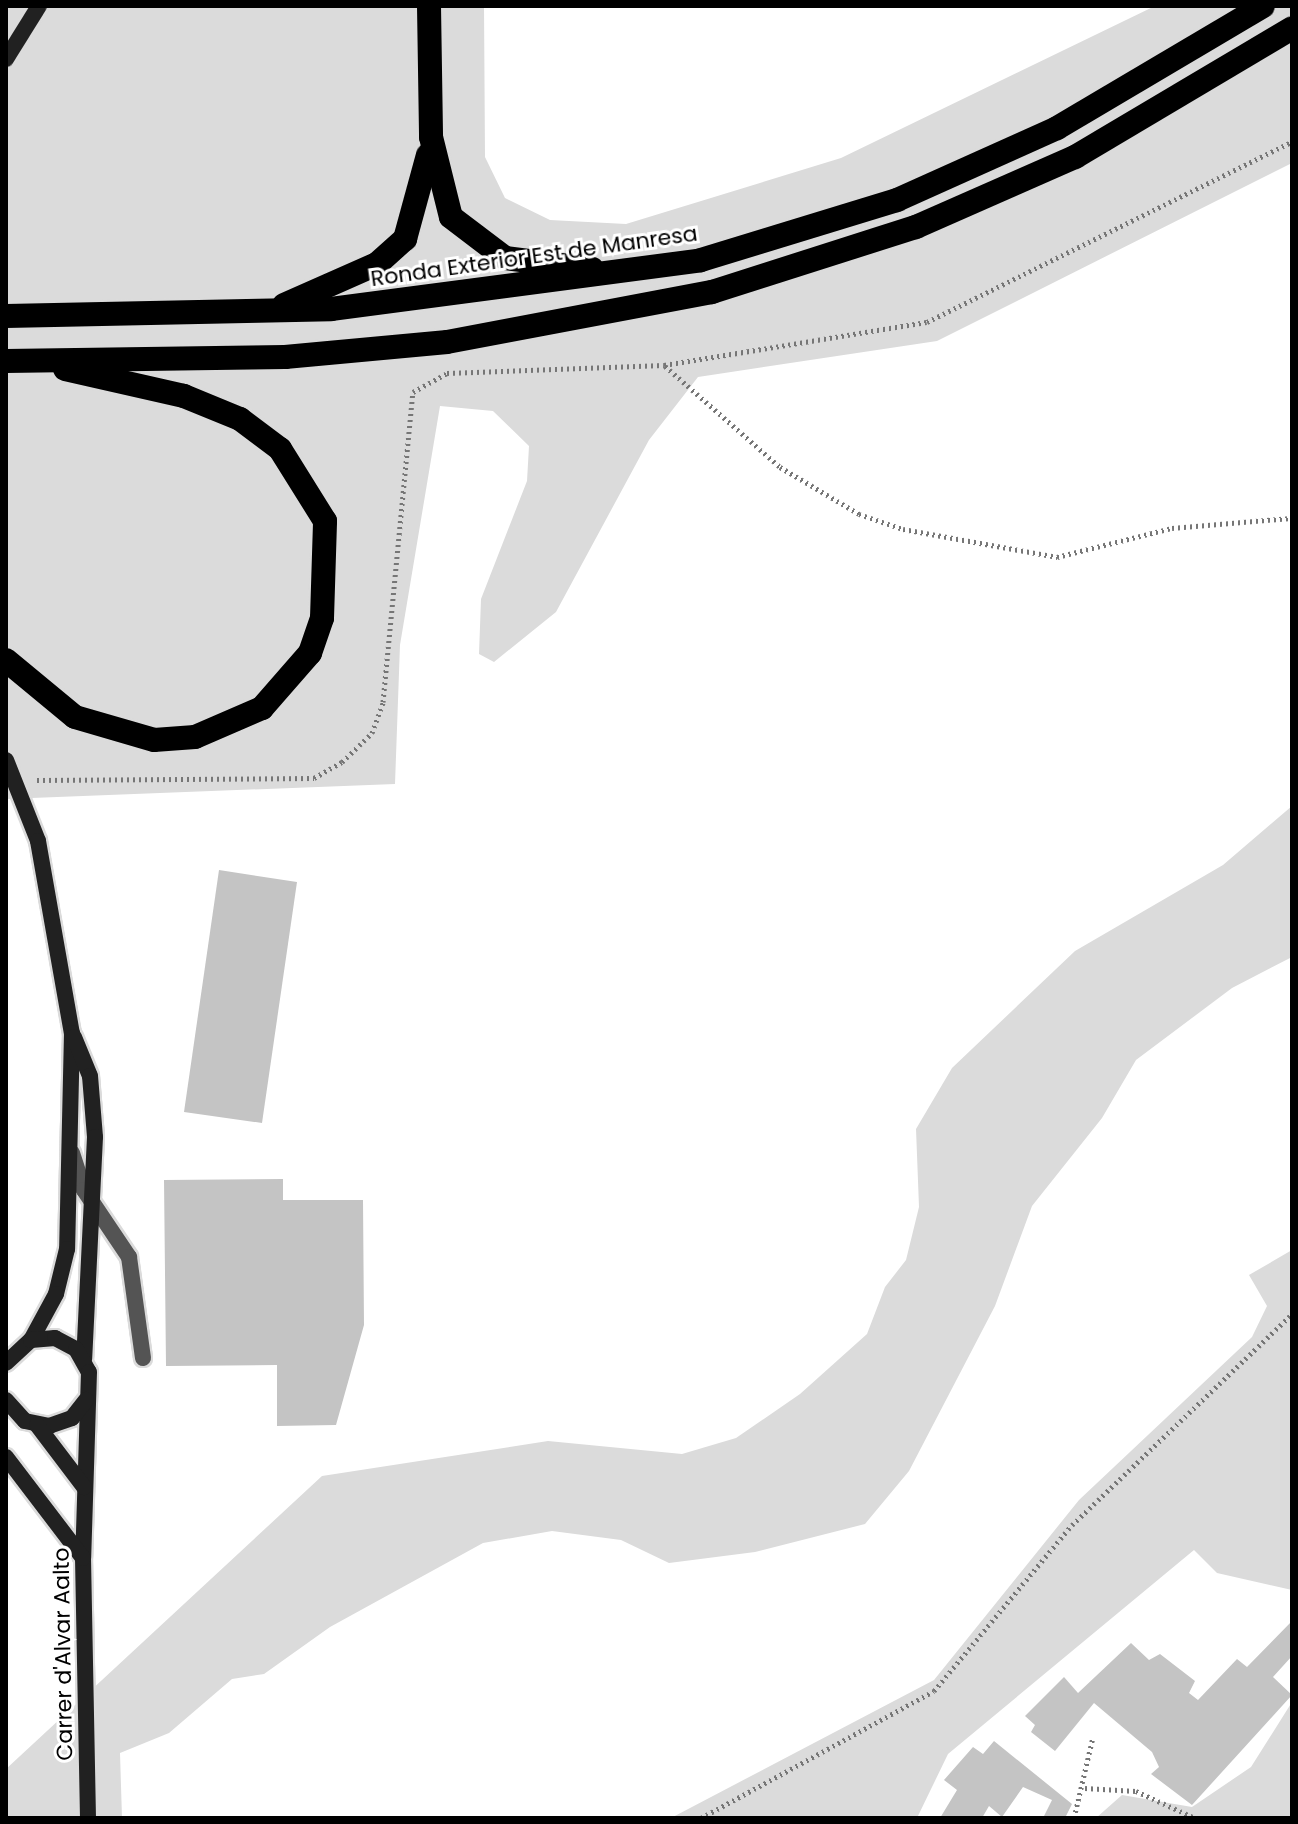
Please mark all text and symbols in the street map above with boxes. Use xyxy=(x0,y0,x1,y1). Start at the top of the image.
street label: Ronda Exterior Est de Manresa xyxy=(369,220,699,292)
street label: Carrer d'Alvar Aalto xyxy=(48,1547,78,1761)

